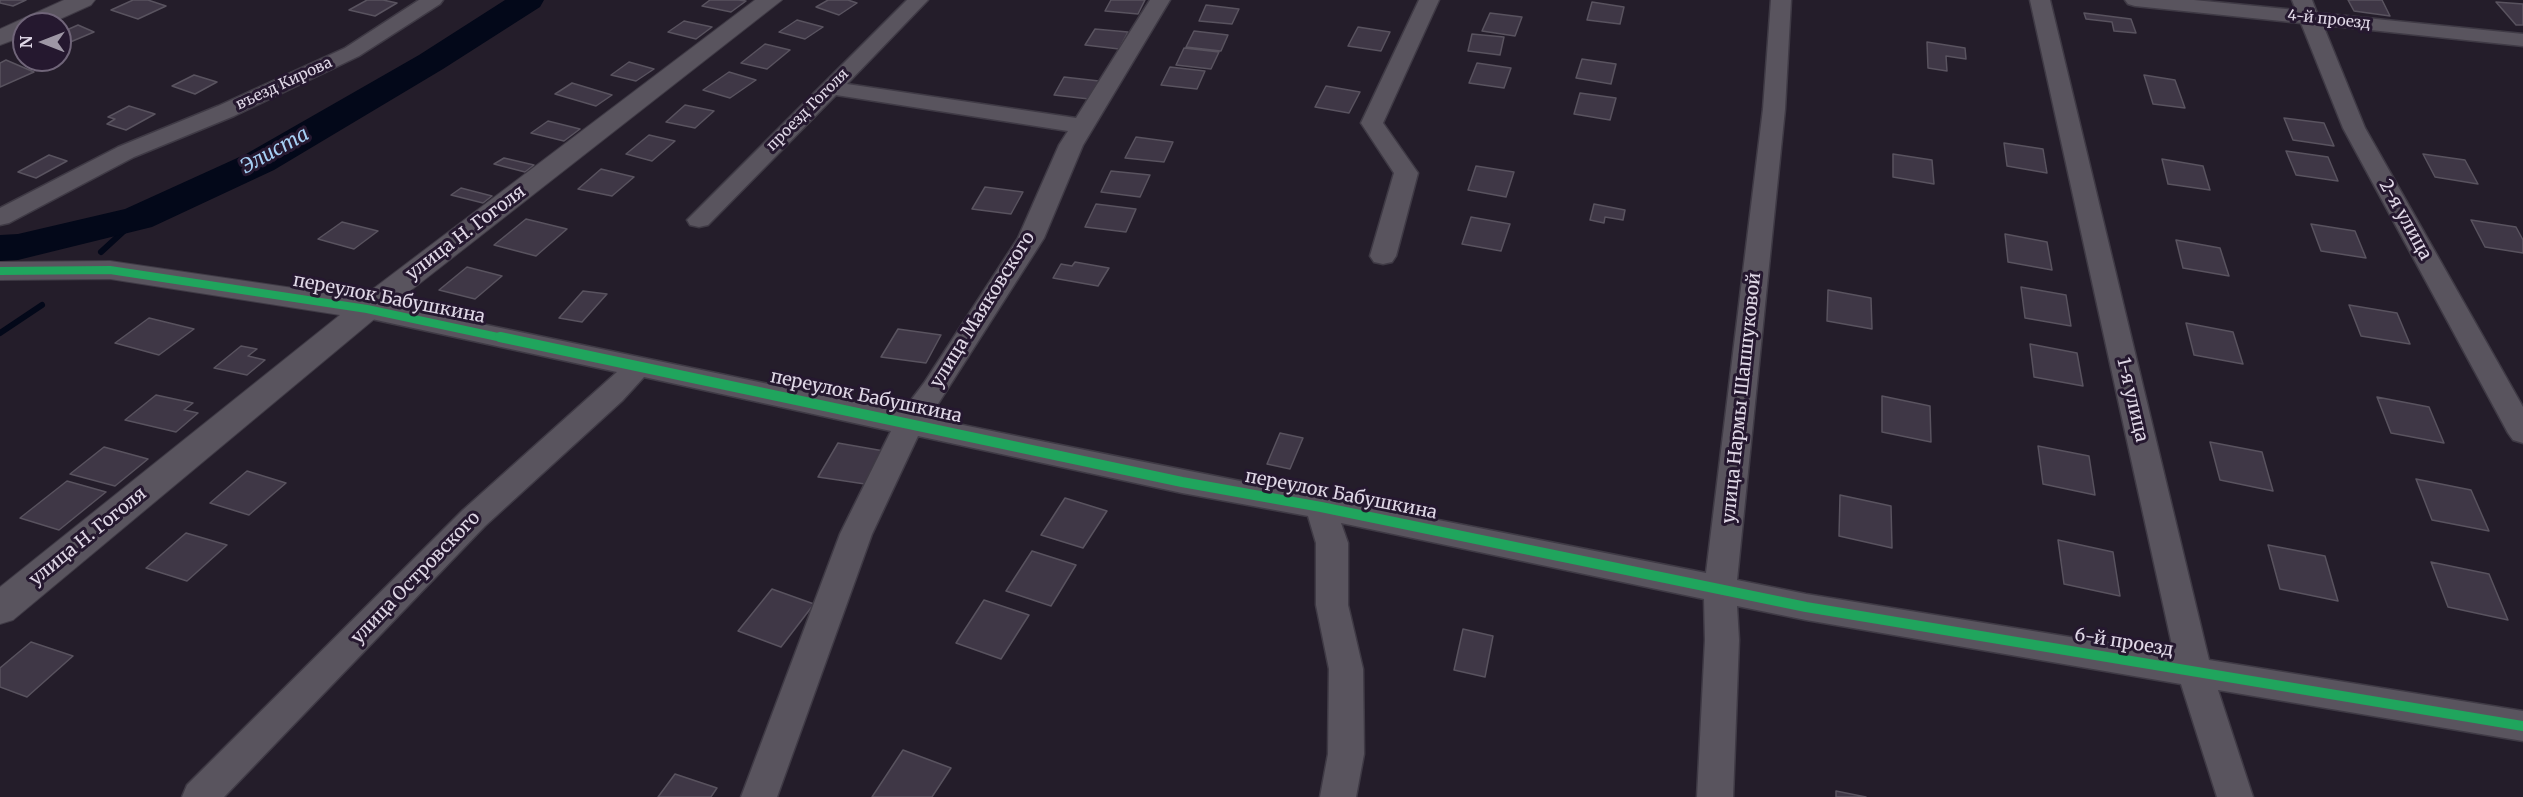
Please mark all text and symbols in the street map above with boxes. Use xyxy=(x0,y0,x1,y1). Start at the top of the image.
street label: 4-й проезд xyxy=(2287,7,2371,33)
north arrow xyxy=(12,12,72,72)
text: N xyxy=(16,36,36,48)
street label: въезд Кирова xyxy=(233,54,335,114)
street label: проезд Гоголя xyxy=(763,65,853,155)
water label: Элиста xyxy=(237,123,313,179)
street label: 2-я улица xyxy=(2374,176,2436,264)
street label: улица Н. Гоголя xyxy=(402,181,530,285)
street label: улица Маяковского xyxy=(926,228,1040,392)
street label: переулок Бабушкина xyxy=(291,270,487,328)
street label: улица Нармы Шапшуковой xyxy=(1718,271,1766,525)
street label: 1-я улица xyxy=(2112,356,2152,444)
street label: переулок Бабушкина xyxy=(768,366,964,428)
street label: переулок Бабушкина xyxy=(1243,466,1439,524)
street label: улица Н. Гоголя xyxy=(25,483,151,591)
street label: улица Островского xyxy=(347,507,485,649)
street label: 6-й проезд xyxy=(2073,624,2175,662)

